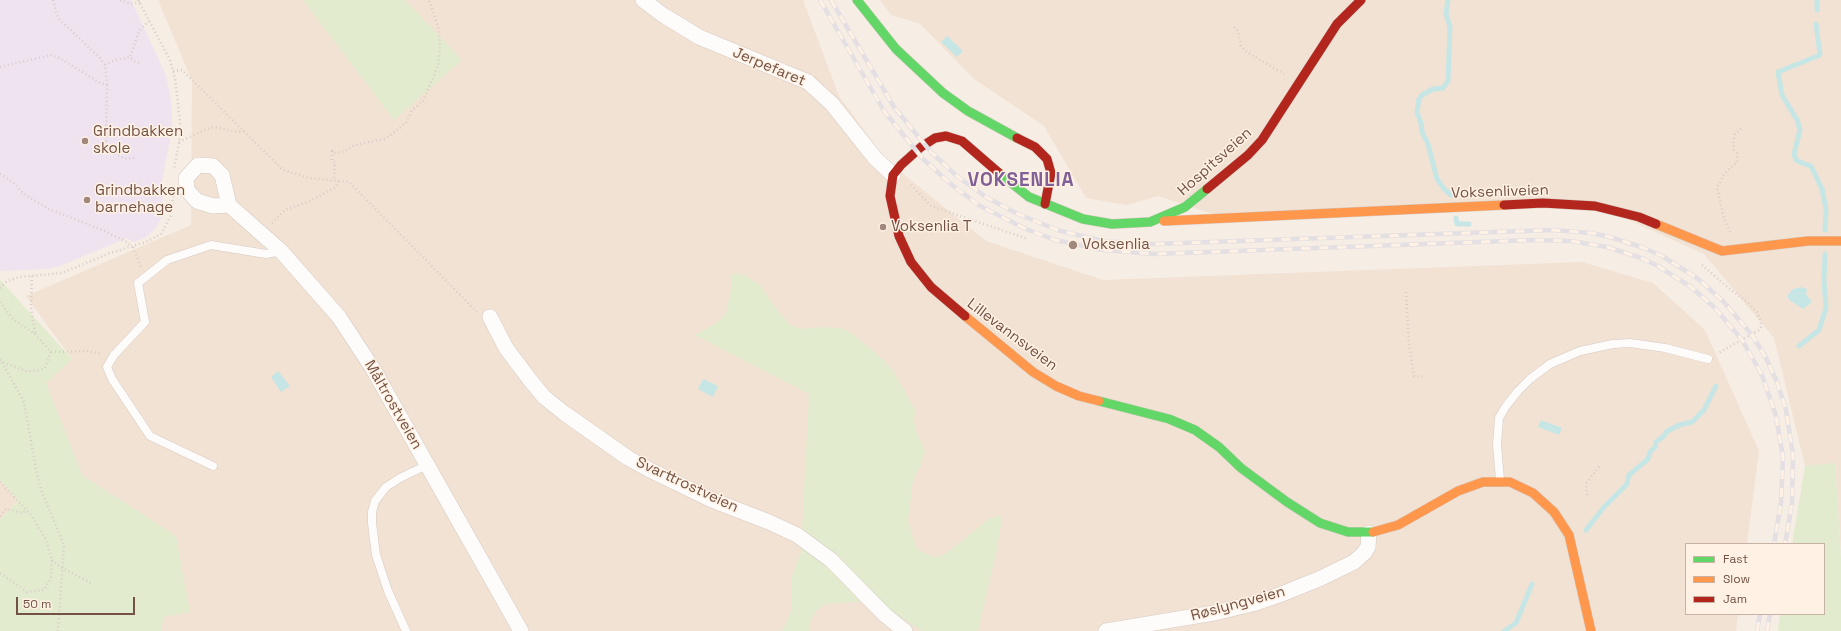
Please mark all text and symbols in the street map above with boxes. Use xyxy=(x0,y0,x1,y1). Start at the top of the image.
street label: Jerpefaret xyxy=(730,44,808,90)
place label: Grindbakken skole xyxy=(93,123,183,158)
street label: Hospitsveien xyxy=(1174,124,1256,200)
marker: Grindbakken skole xyxy=(80,136,90,146)
district label: VOKSENLIA xyxy=(967,170,1075,192)
street label: Voksenliveien xyxy=(1451,181,1549,203)
place label: Grindbakken barnehage xyxy=(95,182,185,217)
marker: Grindbakken barnehage xyxy=(82,195,92,205)
place label: Voksenlia T xyxy=(891,218,972,236)
marker: Voksenlia T xyxy=(878,222,888,232)
place label: Voksenlia xyxy=(1082,236,1150,254)
marker: Voksenlia xyxy=(1067,239,1079,251)
street label: Lillevannsveien xyxy=(963,295,1061,375)
street label: Måltrostveien xyxy=(360,357,426,453)
street label: Svarttrostveien xyxy=(633,453,741,517)
legend xyxy=(1685,543,1825,615)
text: Fast xyxy=(1723,551,1748,567)
text: Slow xyxy=(1723,571,1750,587)
street label: Røslyngveien xyxy=(1189,583,1287,625)
scale bar xyxy=(18,589,137,615)
text: Jam xyxy=(1723,591,1747,607)
text: 50 m xyxy=(23,596,51,612)

